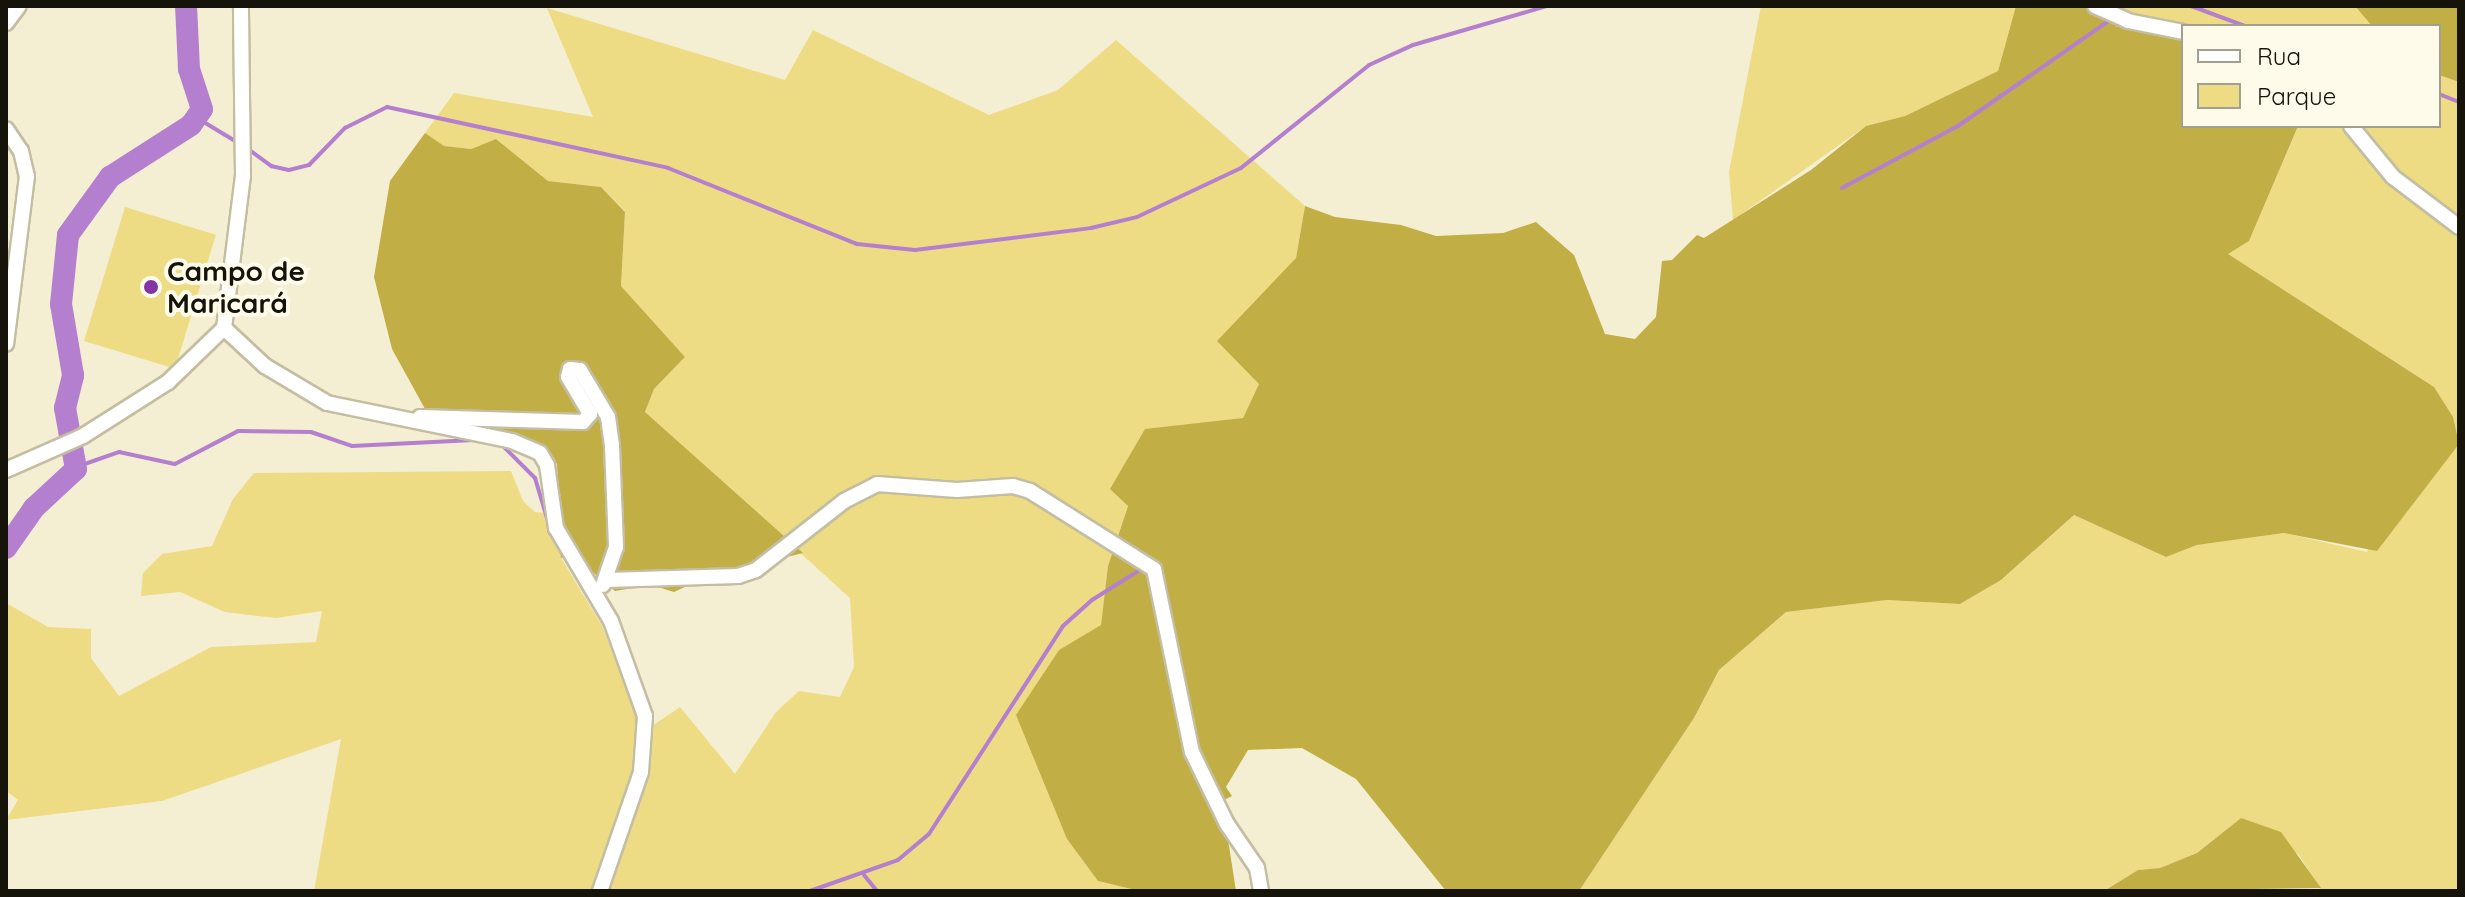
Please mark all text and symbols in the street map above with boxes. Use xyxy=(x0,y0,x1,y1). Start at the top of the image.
legend xyxy=(2181,24,2441,128)
text: Rua xyxy=(2257,41,2301,71)
text: Parque xyxy=(2257,81,2336,111)
place label: Campo de Maricará xyxy=(167,254,305,320)
marker: Campo de Maricará xyxy=(142,278,160,296)

